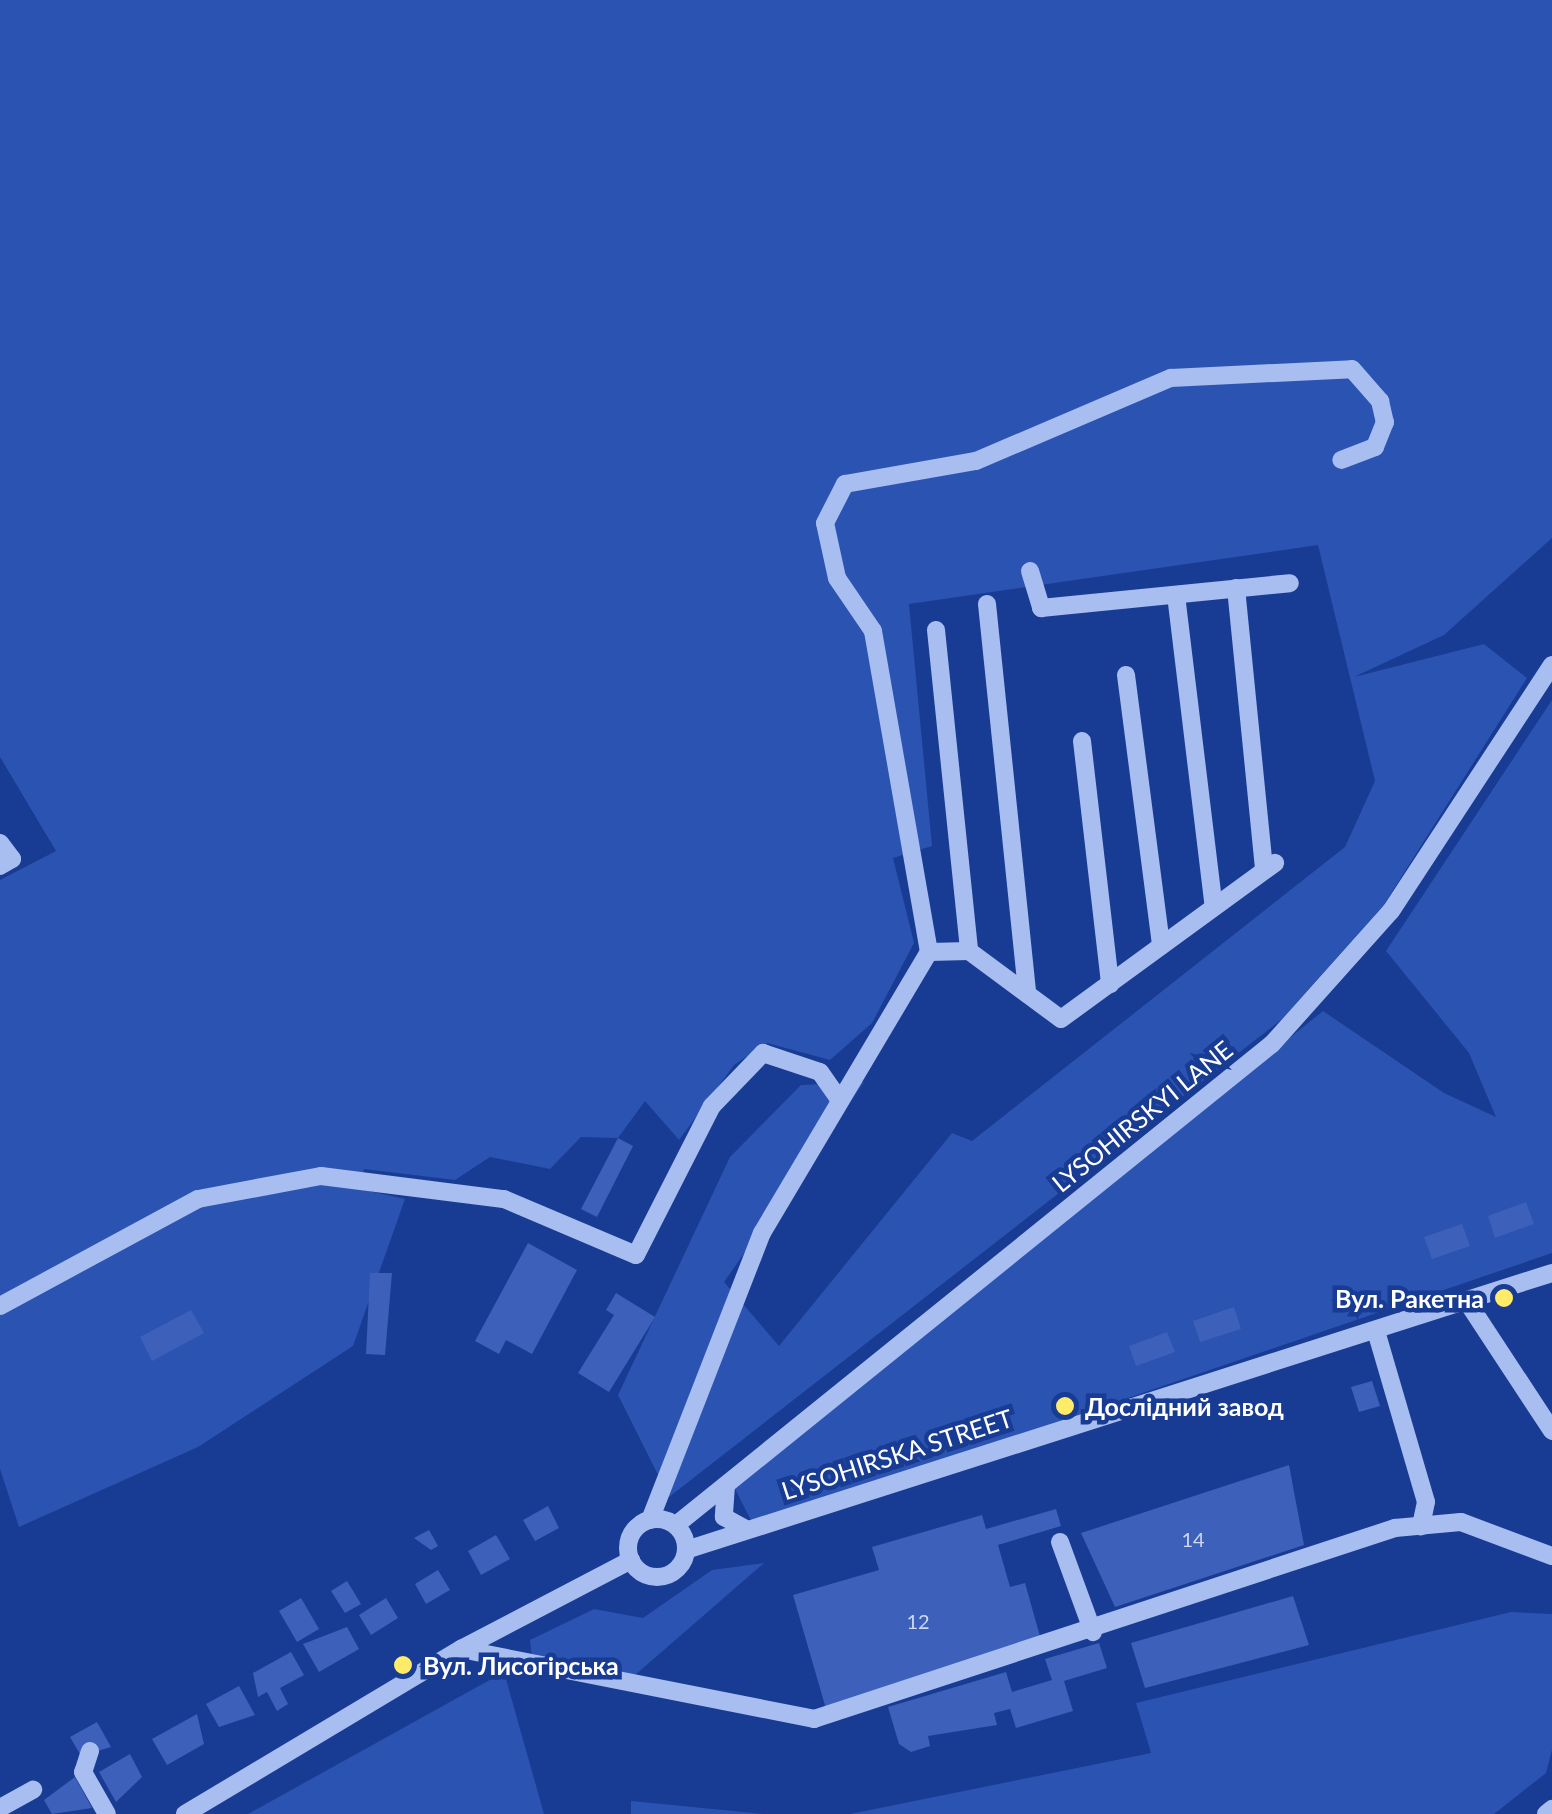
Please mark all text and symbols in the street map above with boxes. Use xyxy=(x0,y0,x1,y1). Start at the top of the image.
street label: LYSOHIRSKYI LANE xyxy=(1046,1034,1238,1198)
place label: Вул. Ракетна xyxy=(1335,1283,1484,1313)
marker: Вул. Ракетна xyxy=(1493,1287,1515,1309)
place label: Дослідний завод xyxy=(1085,1391,1284,1421)
marker: Дослідний завод xyxy=(1054,1395,1076,1417)
street label: LYSOHIRSKA STREET xyxy=(777,1402,1017,1506)
house number: 14 xyxy=(1181,1527,1205,1551)
house number: 12 xyxy=(906,1609,930,1633)
place label: Вул. Лисогірська xyxy=(423,1650,619,1680)
marker: Вул. Лисогірська xyxy=(392,1654,414,1676)

